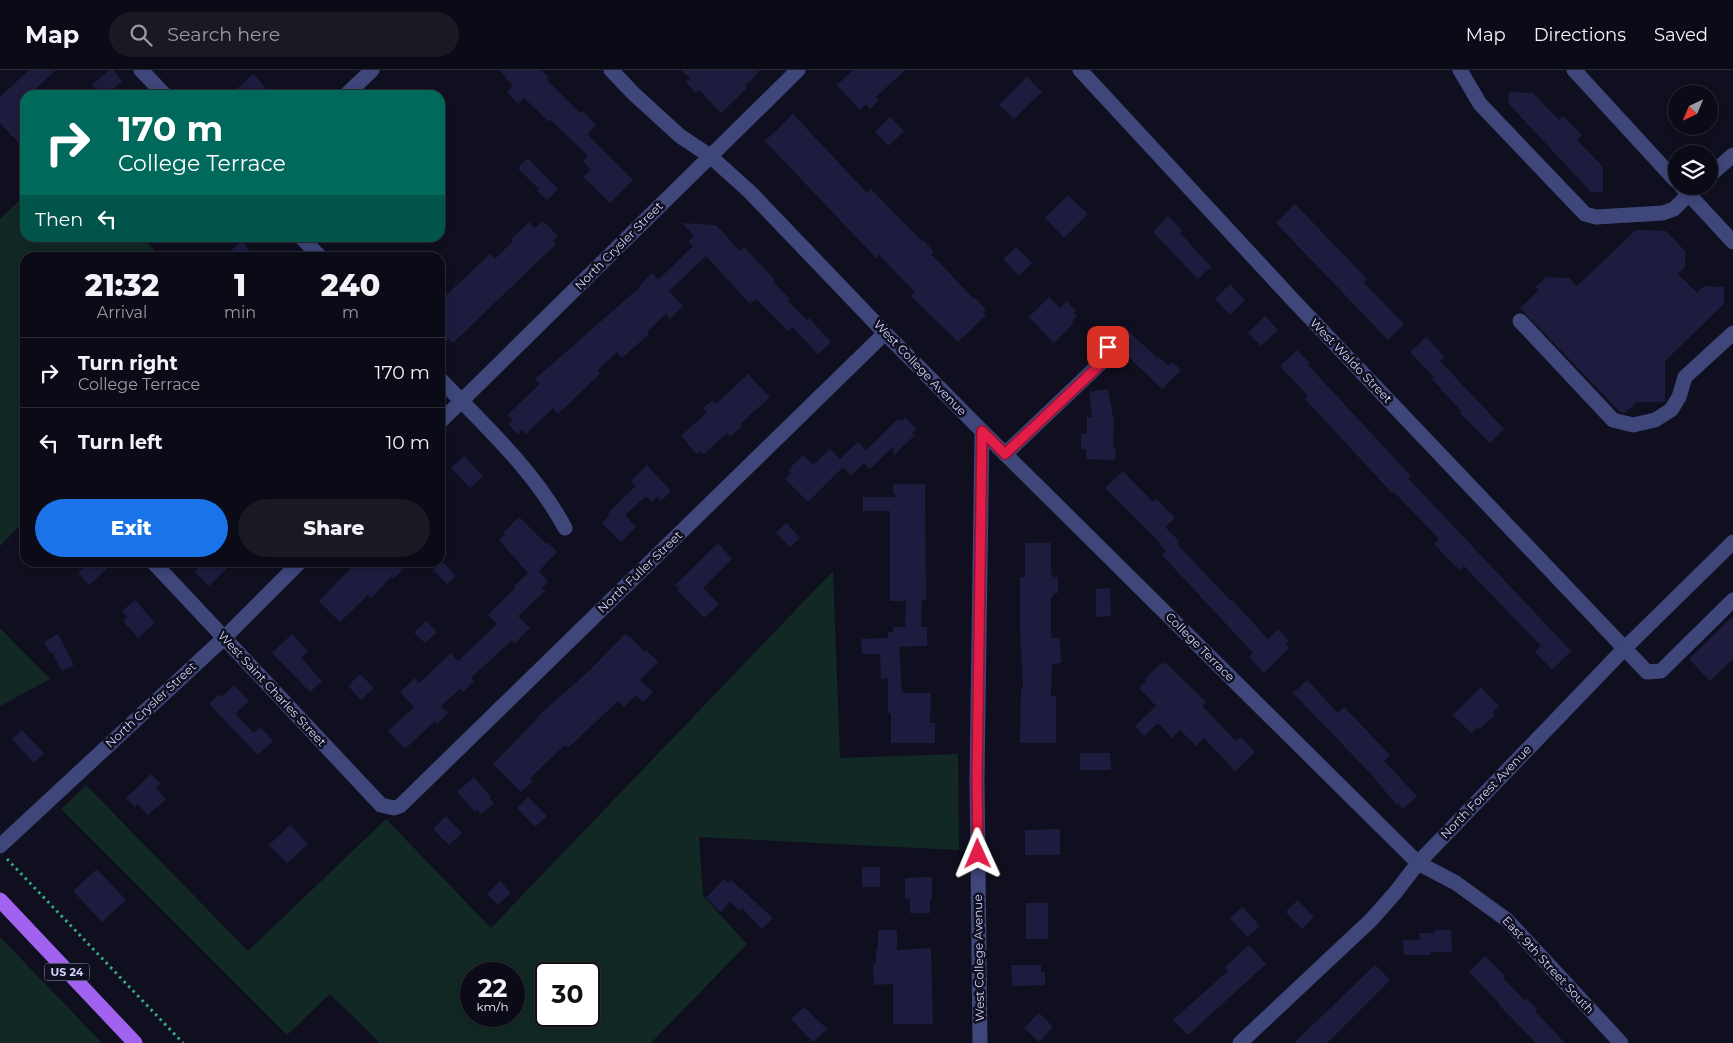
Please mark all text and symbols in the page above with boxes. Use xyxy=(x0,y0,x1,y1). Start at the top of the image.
search box xyxy=(109,12,459,57)
text: Map xyxy=(25,20,79,49)
icon: search xyxy=(127,21,155,49)
text: Search here xyxy=(167,23,280,46)
text: Map xyxy=(1466,24,1506,46)
text: Directions xyxy=(1534,24,1626,46)
text: Saved xyxy=(1654,24,1708,46)
north arrow xyxy=(1668,85,1718,135)
map controls xyxy=(1668,85,1718,195)
text: 170 m xyxy=(118,107,223,150)
icon: right xyxy=(35,110,100,175)
button: layers xyxy=(1668,145,1718,195)
text: College Terrace xyxy=(118,150,286,177)
street label: North Crysler Street xyxy=(571,198,666,293)
icon: left xyxy=(93,205,121,233)
text: Then xyxy=(35,208,83,231)
text: 21:32 xyxy=(85,267,159,304)
text: 1 xyxy=(234,267,246,304)
text: 240 xyxy=(321,267,380,304)
text: Arrival xyxy=(97,303,147,322)
text: min xyxy=(224,303,256,322)
text: m xyxy=(342,303,359,322)
street label: West Waldo Street xyxy=(1307,315,1396,406)
street label: West College Avenue xyxy=(871,317,970,419)
pin xyxy=(1087,326,1129,368)
icon: arrive xyxy=(1094,333,1122,361)
text: Turn right xyxy=(78,352,178,375)
icon: right xyxy=(35,359,63,387)
text: 170 m xyxy=(375,361,430,384)
text: College Terrace xyxy=(78,375,200,394)
icon: left xyxy=(35,429,63,457)
text: Turn left xyxy=(78,431,163,454)
text: 10 m xyxy=(385,431,430,454)
button: Exit xyxy=(35,499,228,557)
button: Share xyxy=(238,499,430,557)
street label: North Fuller Street xyxy=(594,527,685,616)
street label: College Terrace xyxy=(1163,609,1238,684)
street label: West Saint Charles Street xyxy=(215,628,330,749)
street label: North Crysler Street xyxy=(102,659,199,751)
street label: North Forest Avenue xyxy=(1437,742,1534,842)
position arrow xyxy=(951,827,1003,879)
street label: West College Avenue xyxy=(970,894,987,1022)
street label: East 9th Street South xyxy=(1499,913,1597,1017)
speed limit sign: 30 xyxy=(535,962,600,1027)
road number: US 24 xyxy=(44,964,90,980)
text: 22 xyxy=(478,973,507,1003)
text: km/h xyxy=(476,999,509,1014)

